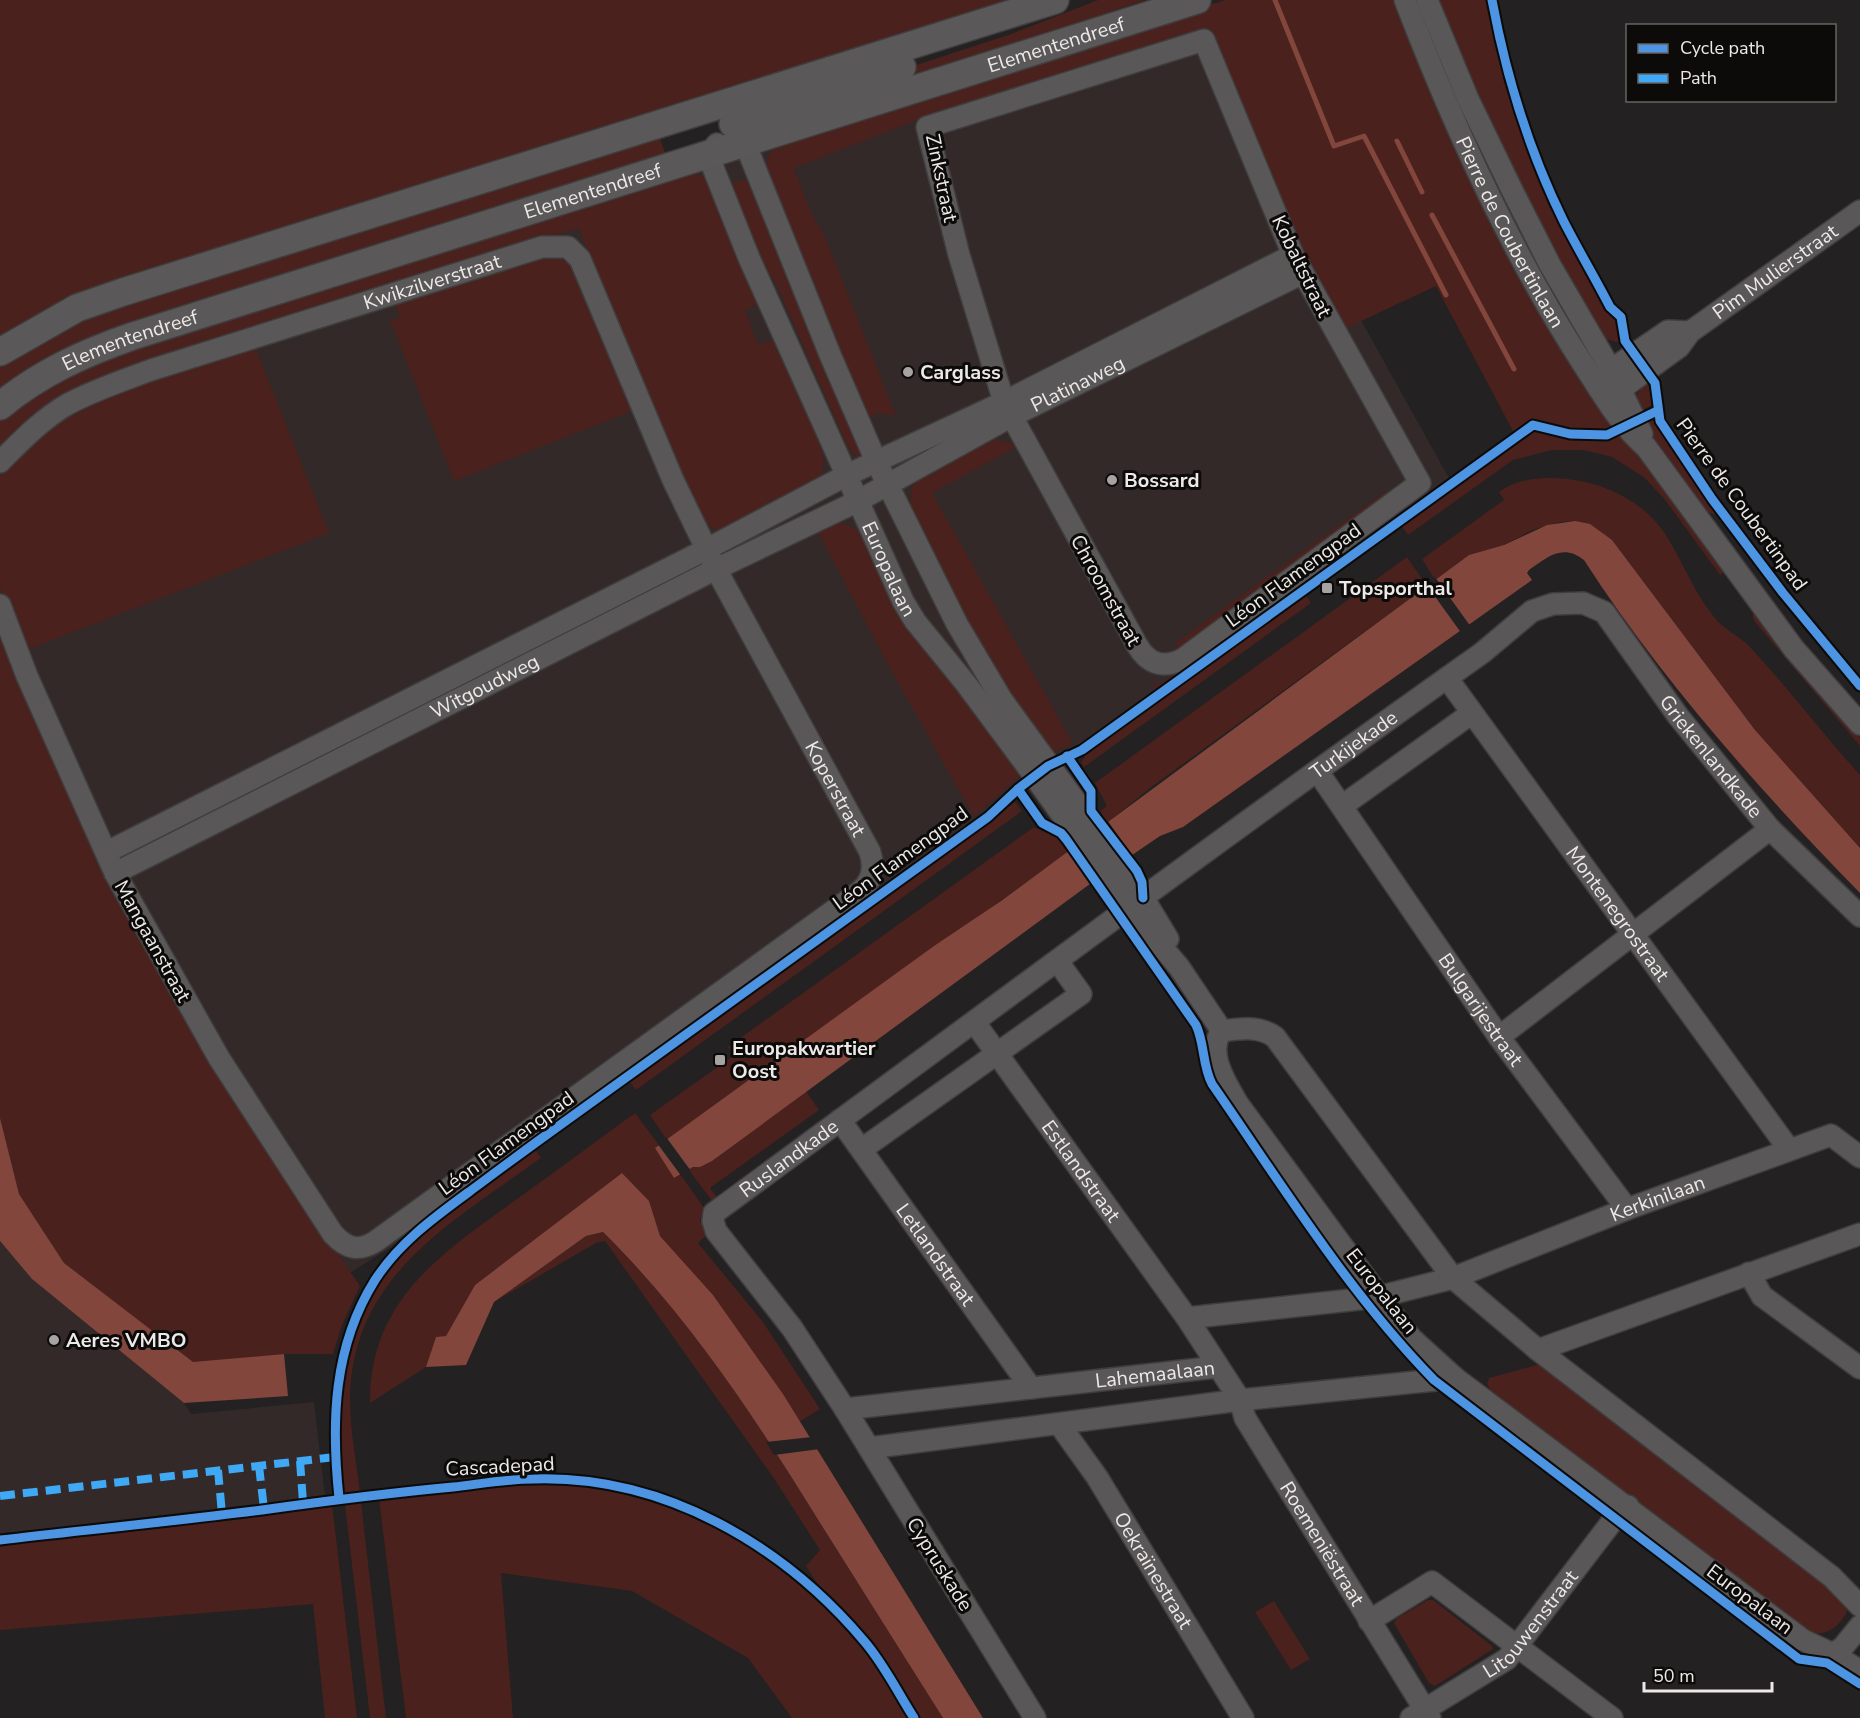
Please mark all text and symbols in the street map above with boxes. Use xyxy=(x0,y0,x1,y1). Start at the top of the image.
street label: Elementendreef xyxy=(984,11,1129,79)
legend xyxy=(1626,24,1836,102)
text: Cycle path xyxy=(1680,36,1765,60)
text: Path xyxy=(1680,66,1717,90)
street label: Zinkstraat xyxy=(919,132,964,226)
street label: Pierre de Coubertinlaan xyxy=(1449,132,1570,333)
street label: Elementendreef xyxy=(520,157,665,226)
street label: Kobaltstraat xyxy=(1265,211,1338,323)
street label: Pim Mulierstraat xyxy=(1707,217,1844,326)
street label: Kwikzilverstraat xyxy=(360,247,505,316)
street label: Elementendreef xyxy=(57,303,202,377)
street label: Platinaweg xyxy=(1026,350,1130,419)
place label: Carglass xyxy=(920,359,1001,386)
marker: Carglass xyxy=(901,365,915,379)
street label: Pierre de Coubertinpad xyxy=(1670,412,1813,596)
place label: Bossard xyxy=(1124,467,1199,494)
marker: Bossard xyxy=(1105,473,1119,487)
street label: Europalaan xyxy=(855,517,922,622)
street label: Léon Flamengpad xyxy=(1220,517,1366,634)
street label: Chroomstraat xyxy=(1064,530,1148,651)
place label: Topsporthal xyxy=(1339,575,1452,602)
marker: Topsporthal xyxy=(1320,581,1334,595)
street label: Witgoudweg xyxy=(426,648,544,725)
street label: Griekenlandkade xyxy=(1653,689,1769,824)
street label: Turkijekade xyxy=(1305,704,1403,786)
street label: Koperstraat xyxy=(798,737,872,842)
street label: Léon Flamengpad xyxy=(827,800,973,917)
street label: Montenegrostraat xyxy=(1559,841,1676,988)
street label: Mangaanstraat xyxy=(108,876,198,1008)
street label: Bulgarijestraat xyxy=(1432,948,1530,1073)
place label: Europakwartier Oost xyxy=(732,1035,876,1085)
marker: Europakwartier Oost xyxy=(713,1053,727,1067)
street label: Léon Flamengpad xyxy=(433,1085,579,1202)
street label: Ruslandkade xyxy=(734,1113,844,1204)
street label: Estlandstraat xyxy=(1035,1115,1127,1228)
street label: Kerkinilaan xyxy=(1606,1169,1709,1228)
street label: Letlandstraat xyxy=(890,1198,982,1312)
street label: Europalaan xyxy=(1340,1243,1424,1340)
place label: Aeres VMBO xyxy=(66,1327,186,1354)
marker: Aeres VMBO xyxy=(47,1333,61,1347)
street label: Lahemaalaan xyxy=(1094,1354,1216,1395)
street label: Cascadepad xyxy=(445,1450,555,1483)
street label: Roemeniëstraat xyxy=(1273,1477,1371,1612)
street label: Oekraïnestraat xyxy=(1107,1507,1199,1635)
street label: Cypruskade xyxy=(900,1512,979,1616)
street label: Europalaan xyxy=(1701,1558,1798,1641)
street label: Litouwenstraat xyxy=(1478,1564,1585,1685)
scale bar xyxy=(1644,1655,1772,1693)
text: 50 m xyxy=(1653,1664,1695,1688)

